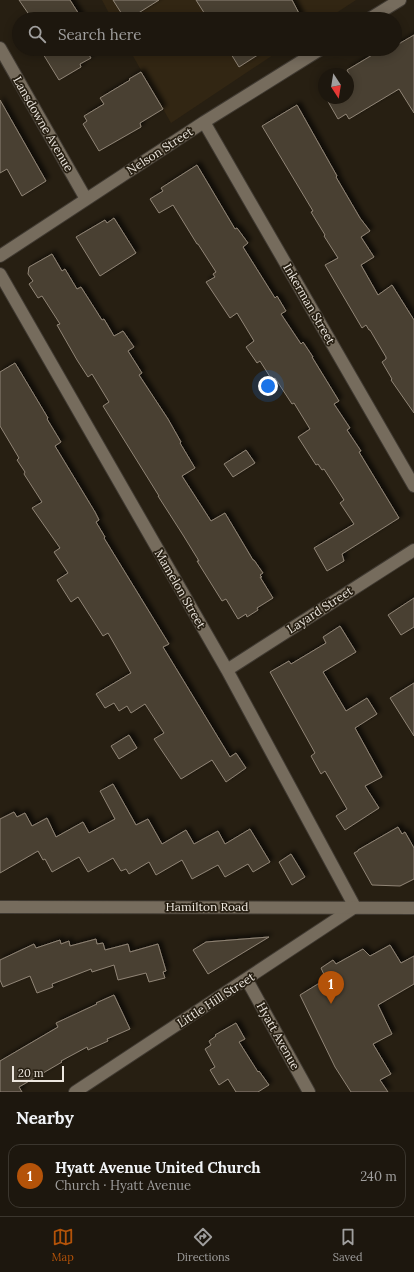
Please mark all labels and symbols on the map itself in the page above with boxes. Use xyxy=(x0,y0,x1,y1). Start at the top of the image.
north arrow xyxy=(318,68,354,104)
street label: Lansdowne Avenue xyxy=(10,73,77,175)
street label: Nelson Street xyxy=(124,123,196,178)
street label: Inkerman Street xyxy=(280,261,339,347)
your location xyxy=(258,376,278,396)
street label: Mamelon Street xyxy=(152,546,209,631)
street label: Layard Street xyxy=(284,583,356,636)
street label: Hamilton Road xyxy=(166,899,248,914)
street label: Little Hill Street xyxy=(174,969,258,1030)
pin: 1 xyxy=(318,971,344,1004)
street label: Hyatt Avenue xyxy=(254,999,303,1073)
scale bar xyxy=(12,1064,64,1083)

